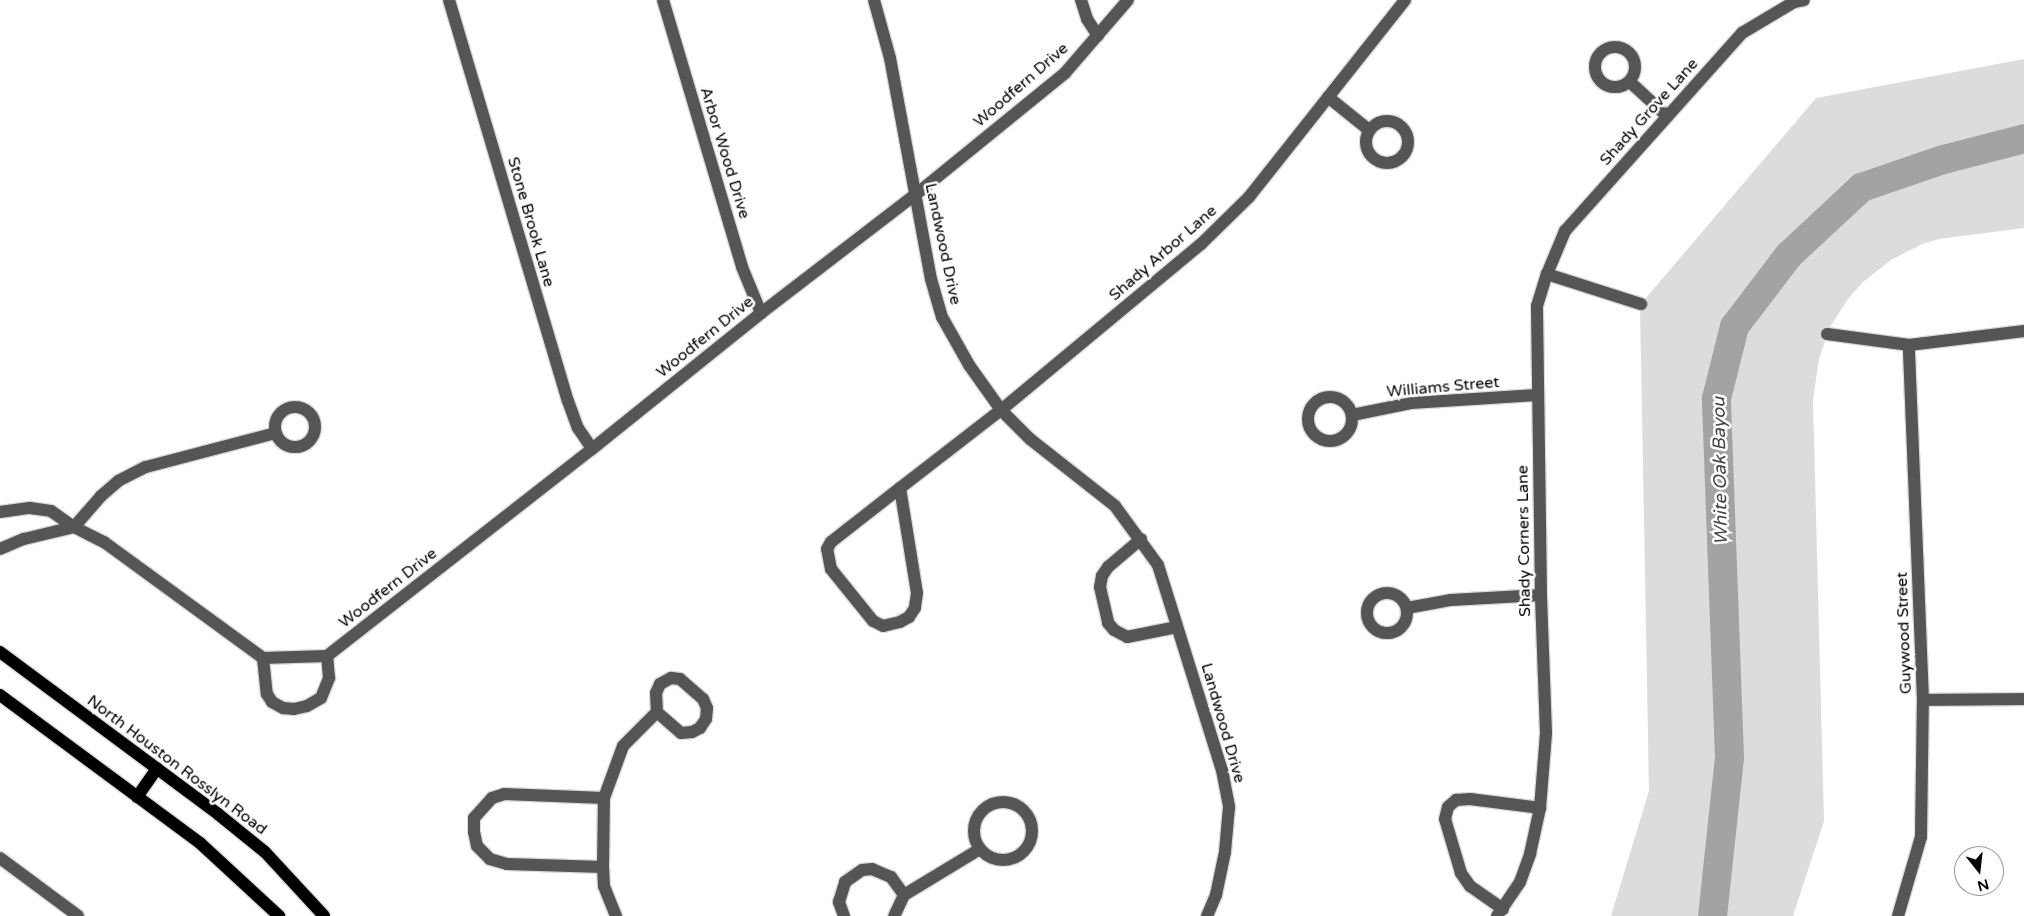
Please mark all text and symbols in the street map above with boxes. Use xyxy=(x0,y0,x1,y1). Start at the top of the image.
street label: Woodfern Drive xyxy=(970,39,1072,131)
street label: Shady Grove Lane xyxy=(1596,54,1702,170)
street label: Arbor Wood Drive xyxy=(696,85,754,221)
street label: Stone Brook Lane xyxy=(503,155,559,289)
street label: Landwood Drive xyxy=(921,181,965,307)
street label: Shady Arbor Lane xyxy=(1105,201,1221,305)
street label: Woodfern Drive xyxy=(653,292,757,382)
street label: Williams Street xyxy=(1386,373,1500,401)
water label: White Oak Bayou xyxy=(1708,397,1732,545)
street label: Shady Corners Lane xyxy=(1513,465,1535,617)
street label: Woodfern Drive xyxy=(335,544,441,632)
street label: Guywood Street xyxy=(1892,571,1916,695)
street label: Landwood Drive xyxy=(1197,661,1249,785)
street label: North Houston Rosslyn Road xyxy=(83,691,271,839)
north arrow xyxy=(1954,846,2004,896)
text: N xyxy=(1975,875,1991,895)

